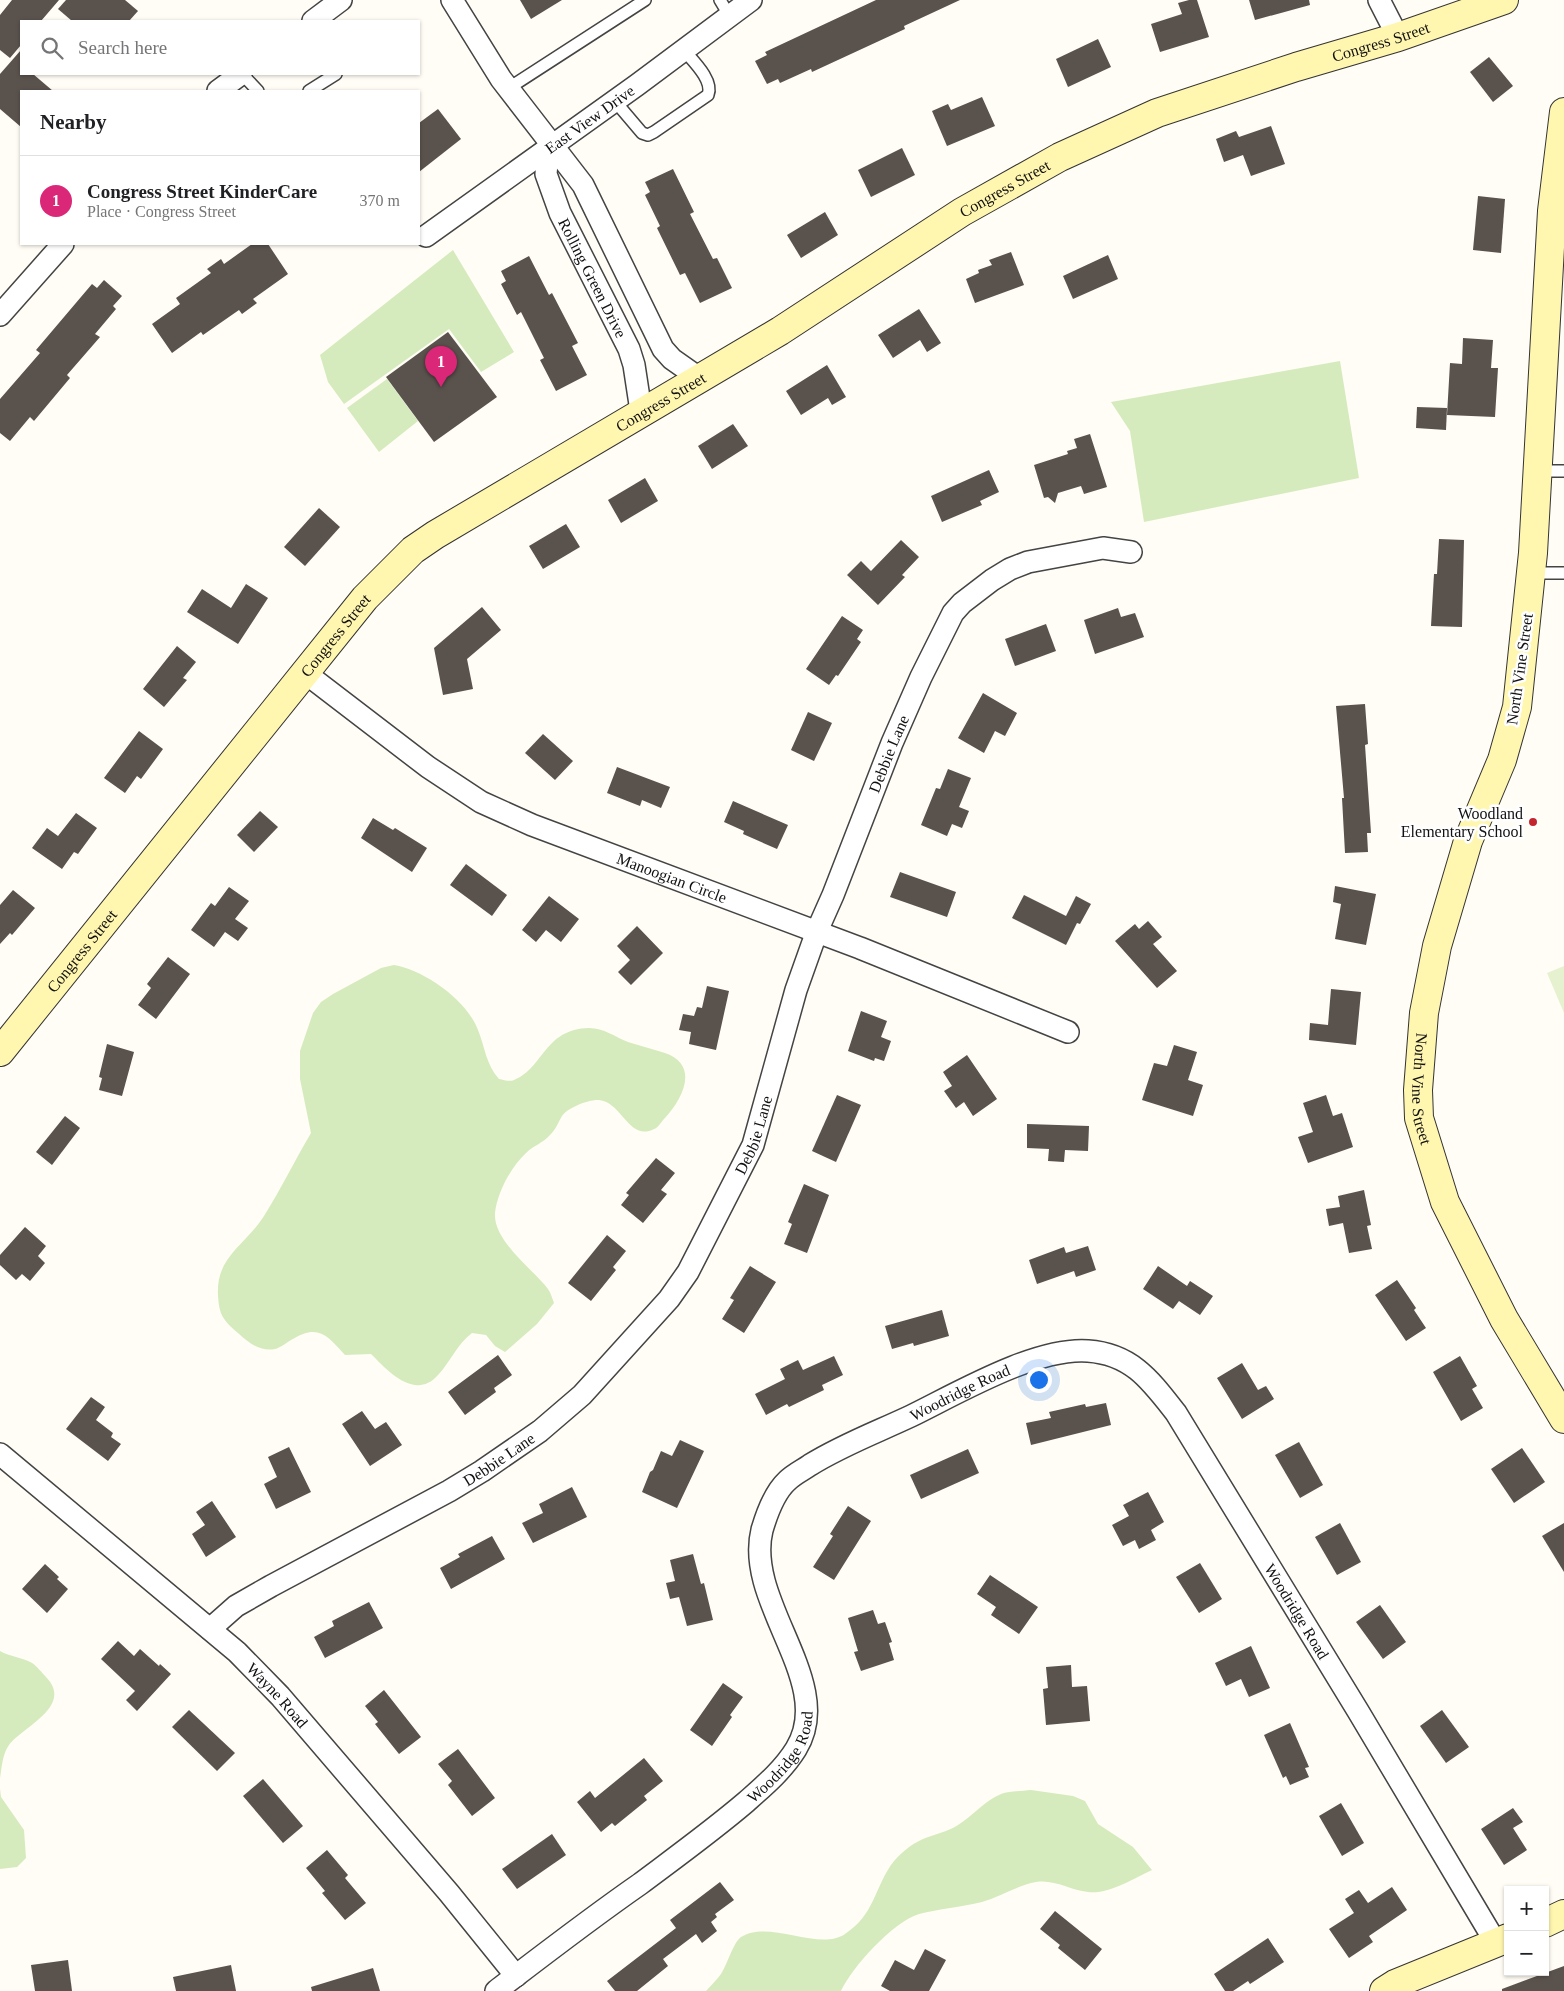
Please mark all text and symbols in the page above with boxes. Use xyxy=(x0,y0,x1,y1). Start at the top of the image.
street label: Congress Street xyxy=(1330,19,1432,65)
search box xyxy=(20,20,420,75)
icon: search xyxy=(38,34,66,62)
text: Search here xyxy=(78,37,167,58)
street label: East View Drive xyxy=(542,82,638,157)
text: Nearby xyxy=(40,110,107,134)
street label: Congress Street xyxy=(957,156,1053,221)
text: Congress Street KinderCare xyxy=(87,181,317,202)
text: 1 xyxy=(52,192,60,209)
text: 370 m xyxy=(360,192,400,209)
text: Place · Congress Street xyxy=(87,203,236,220)
street label: Rolling Green Drive xyxy=(555,215,630,340)
pin: 1 xyxy=(425,346,457,387)
street label: Congress Street xyxy=(613,369,709,435)
street label: Congress Street xyxy=(297,590,374,680)
street label: North Vine Street xyxy=(1503,612,1536,726)
street label: Debbie Lane xyxy=(866,712,912,795)
place label: Woodland Elementary School xyxy=(1401,805,1524,841)
marker: Woodland Elementary School xyxy=(1527,816,1539,828)
street label: Manoogian Circle xyxy=(614,850,729,906)
street label: Congress Street xyxy=(44,906,120,996)
street label: North Vine Street xyxy=(1409,1032,1435,1147)
street label: Debbie Lane xyxy=(732,1094,775,1177)
street label: Woodridge Road xyxy=(907,1361,1012,1424)
your location xyxy=(1026,1367,1052,1393)
street label: Debbie Lane xyxy=(460,1429,538,1489)
street label: Woodridge Road xyxy=(1261,1561,1332,1662)
street label: Wayne Road xyxy=(243,1659,311,1731)
street label: Woodridge Road xyxy=(744,1711,816,1806)
map controls xyxy=(1504,1886,1549,1976)
button: + xyxy=(1504,1886,1549,1931)
button: − xyxy=(1504,1931,1549,1976)

